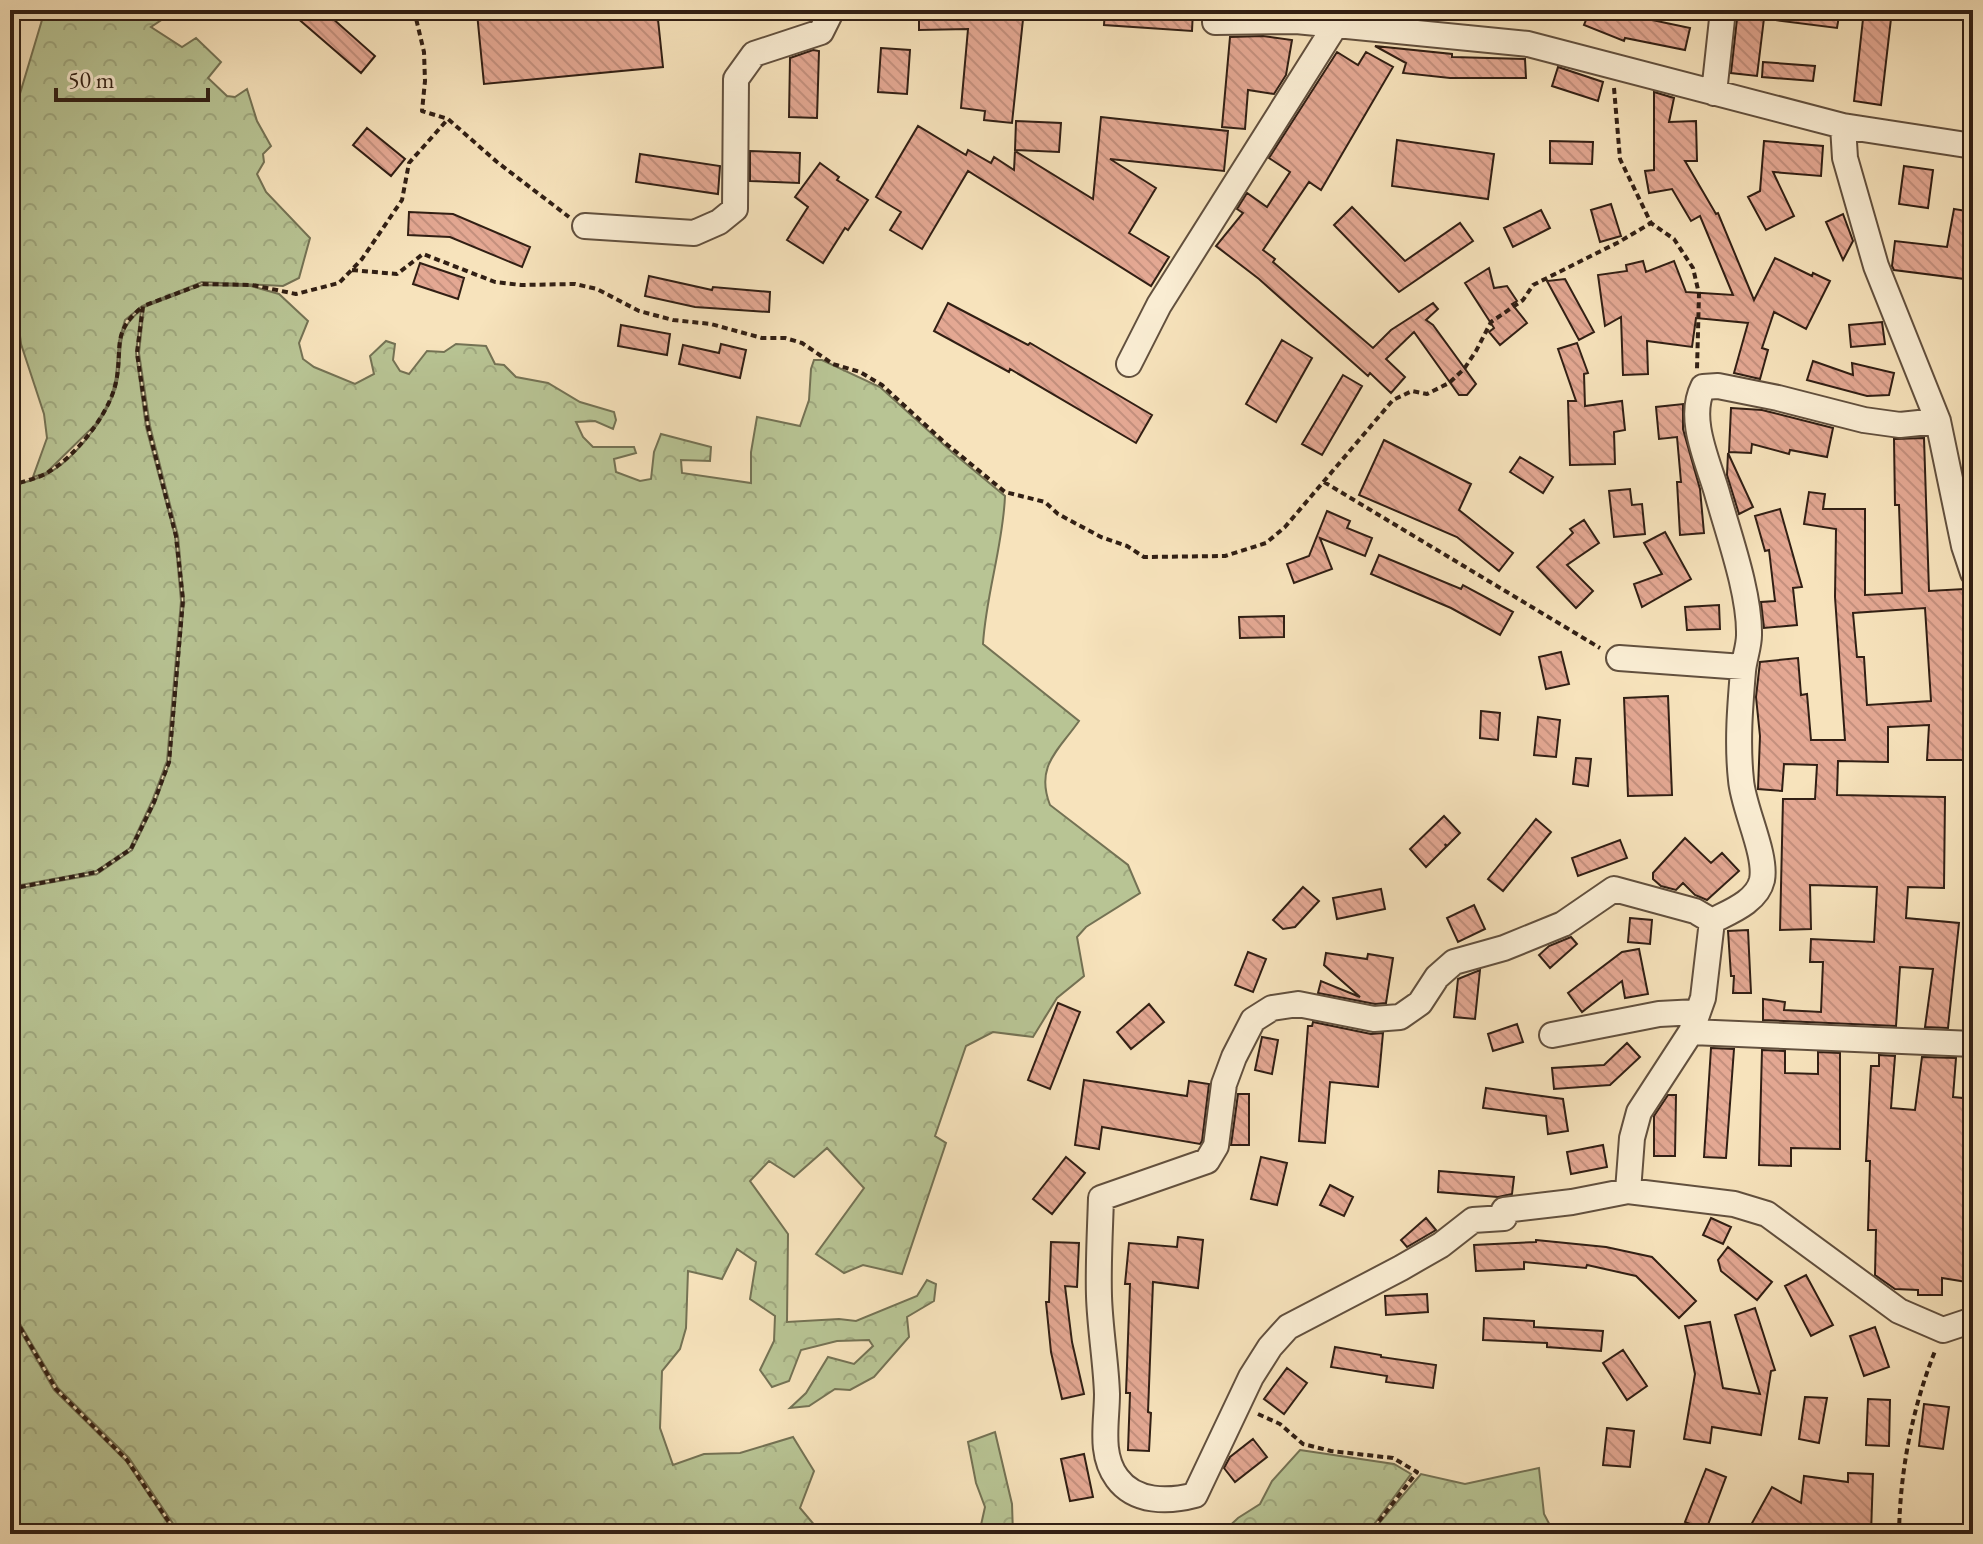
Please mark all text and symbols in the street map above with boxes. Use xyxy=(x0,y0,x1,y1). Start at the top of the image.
scale bar xyxy=(56,52,208,102)
text: 50 m xyxy=(68,64,115,95)

